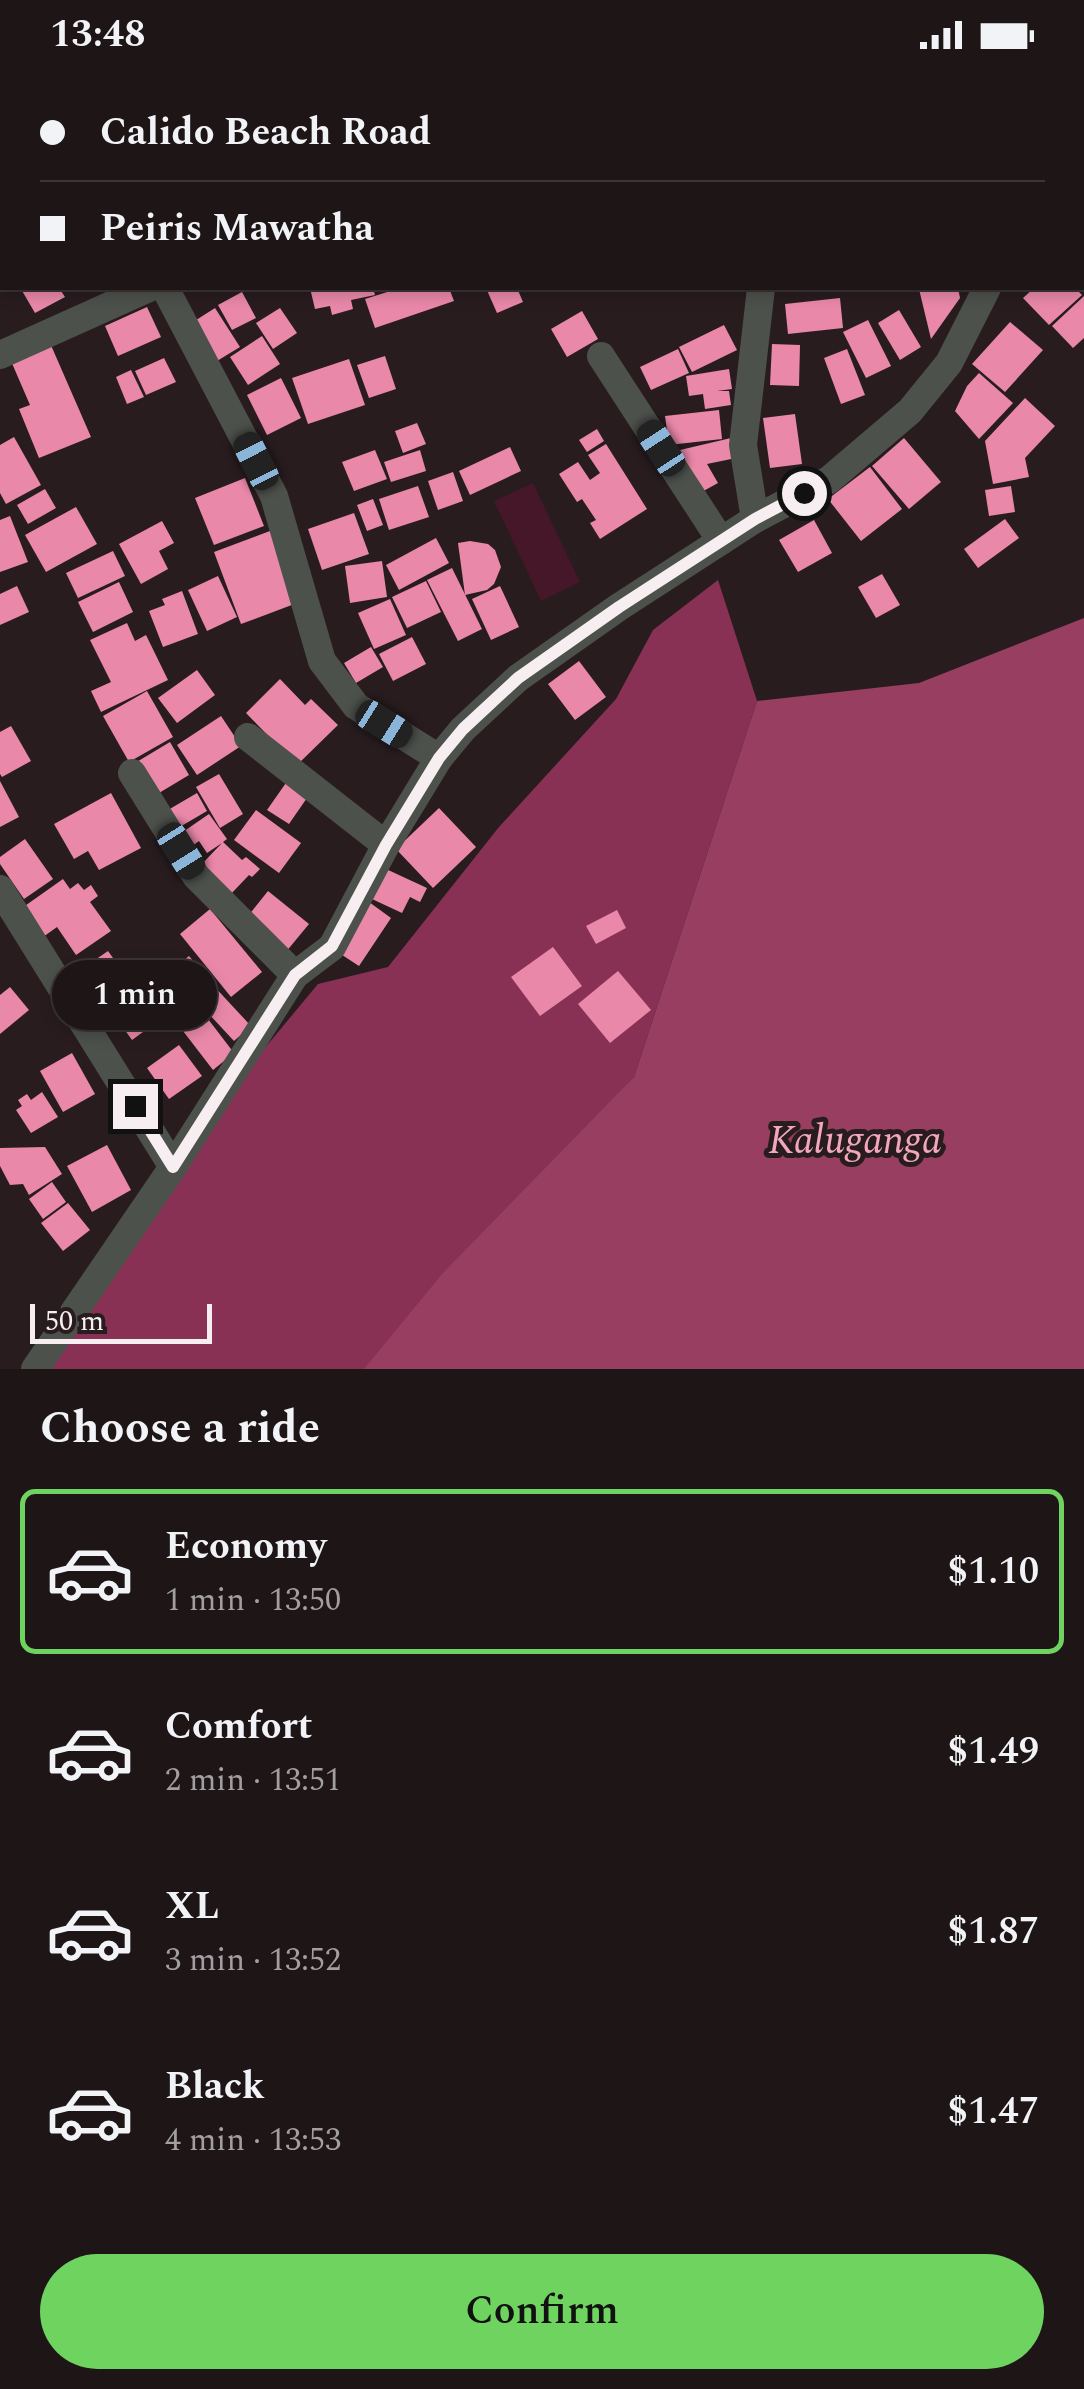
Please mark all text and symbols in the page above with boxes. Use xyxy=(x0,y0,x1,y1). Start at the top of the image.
text: 13:48 xyxy=(50,6,145,64)
text: Calido Beach Road xyxy=(100,104,431,162)
text: Peiris Mawatha xyxy=(100,200,374,258)
car xyxy=(632,415,690,481)
car xyxy=(229,427,283,495)
route start xyxy=(782,471,827,516)
car xyxy=(351,695,417,753)
car xyxy=(152,818,210,884)
callout: 1 min xyxy=(52,961,218,1031)
text: 1 min xyxy=(93,970,176,1019)
route end xyxy=(113,1084,158,1129)
water label: Kaluganga xyxy=(768,1111,942,1172)
scale bar xyxy=(30,1299,212,1344)
text: 50 m xyxy=(45,1300,104,1343)
text: Choose a ride xyxy=(40,1394,320,1463)
text: Economy xyxy=(165,1518,326,1576)
icon: car xyxy=(45,1527,135,1617)
text: $1.10 xyxy=(948,1543,1039,1601)
text: 1 min · 13:50 xyxy=(165,1576,341,1625)
text: Comfort xyxy=(165,1698,312,1756)
icon: car xyxy=(45,1707,135,1797)
text: $1.49 xyxy=(948,1723,1039,1781)
text: 2 min · 13:51 xyxy=(165,1756,341,1805)
text: XL xyxy=(165,1878,219,1936)
icon: car xyxy=(45,1887,135,1977)
text: $1.87 xyxy=(948,1903,1039,1961)
text: 3 min · 13:52 xyxy=(165,1936,341,1985)
text: Black xyxy=(165,2058,265,2116)
icon: car xyxy=(45,2067,135,2157)
text: $1.47 xyxy=(948,2083,1039,2141)
text: 4 min · 13:53 xyxy=(165,2116,341,2165)
button: Confirm xyxy=(40,2254,1044,2369)

